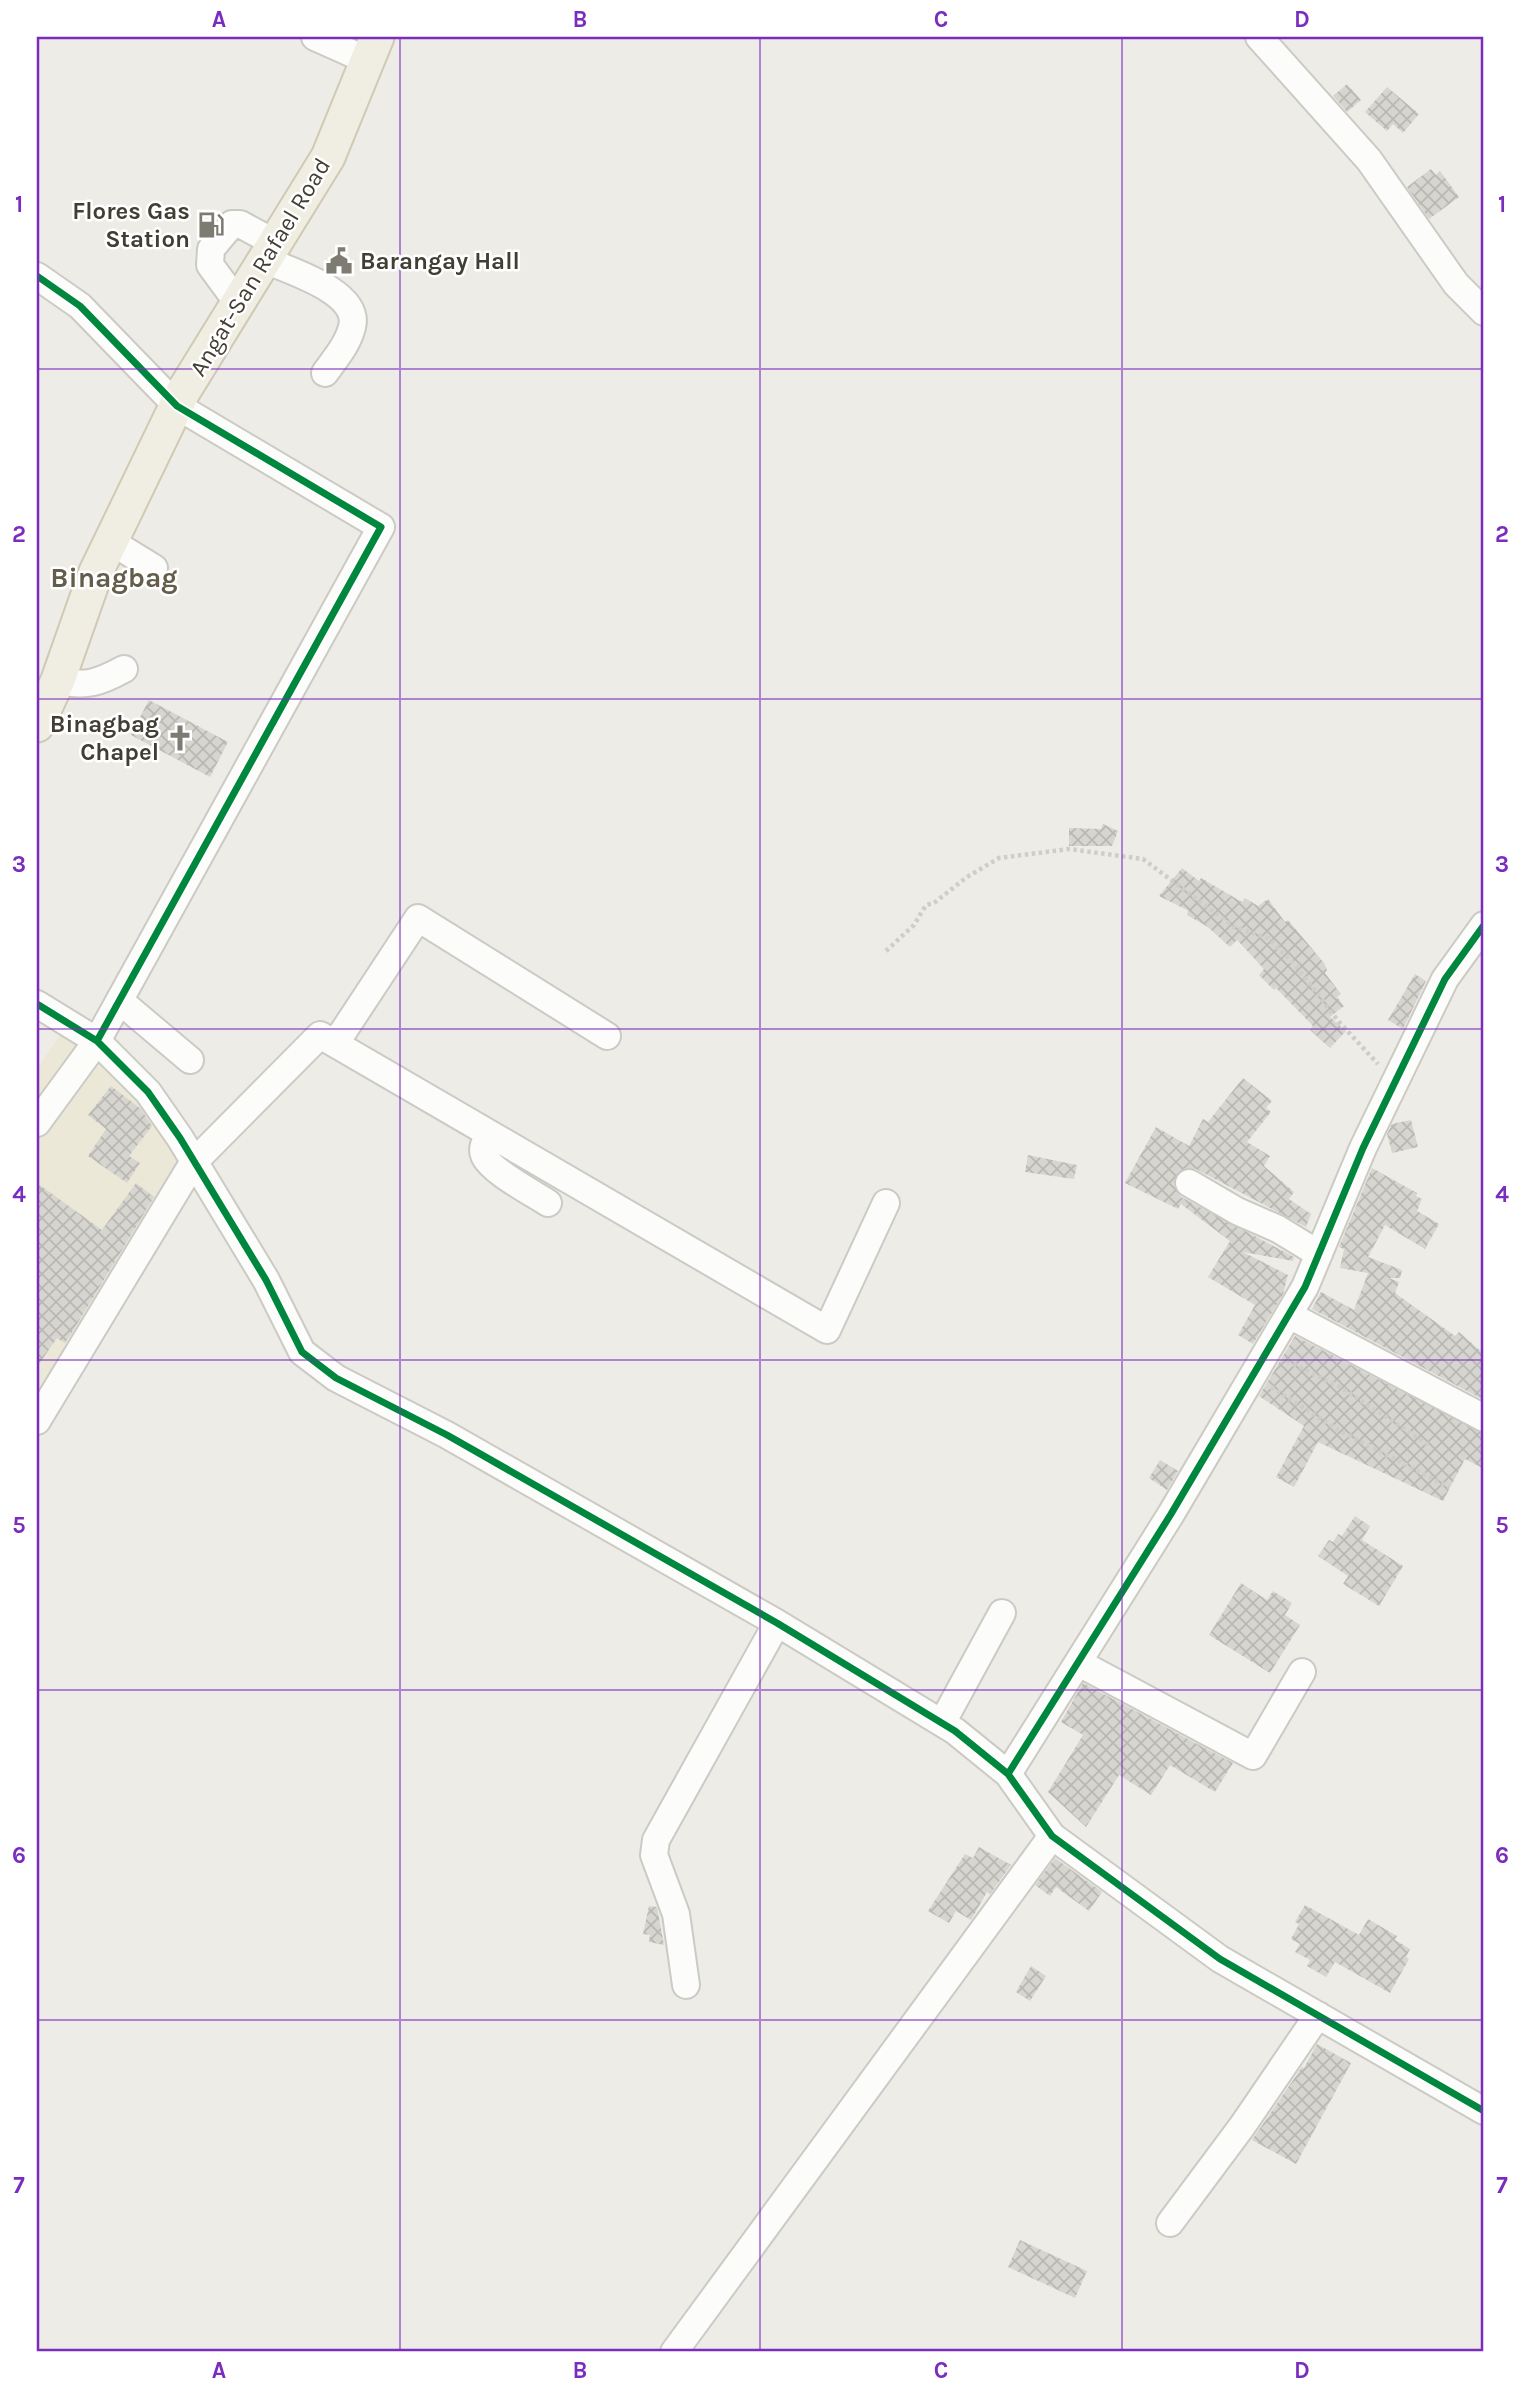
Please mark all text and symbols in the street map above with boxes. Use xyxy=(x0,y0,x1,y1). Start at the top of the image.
text: A xyxy=(212,6,226,33)
text: B xyxy=(573,6,587,33)
text: C xyxy=(934,6,948,33)
text: D xyxy=(1294,6,1310,33)
street label: Angat-San Rafael Road xyxy=(184,153,336,381)
text: 1 xyxy=(15,191,23,218)
text: 1 xyxy=(1498,191,1506,218)
place label: Flores Gas Station xyxy=(72,197,190,253)
fuel station icon: Flores Gas Station xyxy=(196,210,226,240)
public building icon: Barangay Hall xyxy=(324,246,354,276)
place label: Barangay Hall xyxy=(360,247,520,275)
text: 2 xyxy=(12,521,26,548)
text: 2 xyxy=(1495,521,1509,548)
district label: Binagbag xyxy=(50,561,178,594)
place label: Binagbag Chapel xyxy=(50,710,159,766)
church icon: Binagbag Chapel xyxy=(165,723,195,753)
text: 3 xyxy=(12,851,26,878)
text: 3 xyxy=(1495,851,1509,878)
text: 4 xyxy=(12,1181,26,1208)
text: 4 xyxy=(1495,1181,1509,1208)
text: 5 xyxy=(12,1512,26,1539)
text: 5 xyxy=(1495,1512,1509,1539)
text: 6 xyxy=(12,1842,26,1869)
text: 6 xyxy=(1495,1842,1509,1869)
text: 7 xyxy=(13,2172,25,2199)
text: 7 xyxy=(1496,2172,1508,2199)
text: A xyxy=(212,2357,226,2384)
text: B xyxy=(573,2357,587,2384)
text: C xyxy=(934,2357,948,2384)
text: D xyxy=(1294,2357,1310,2384)

